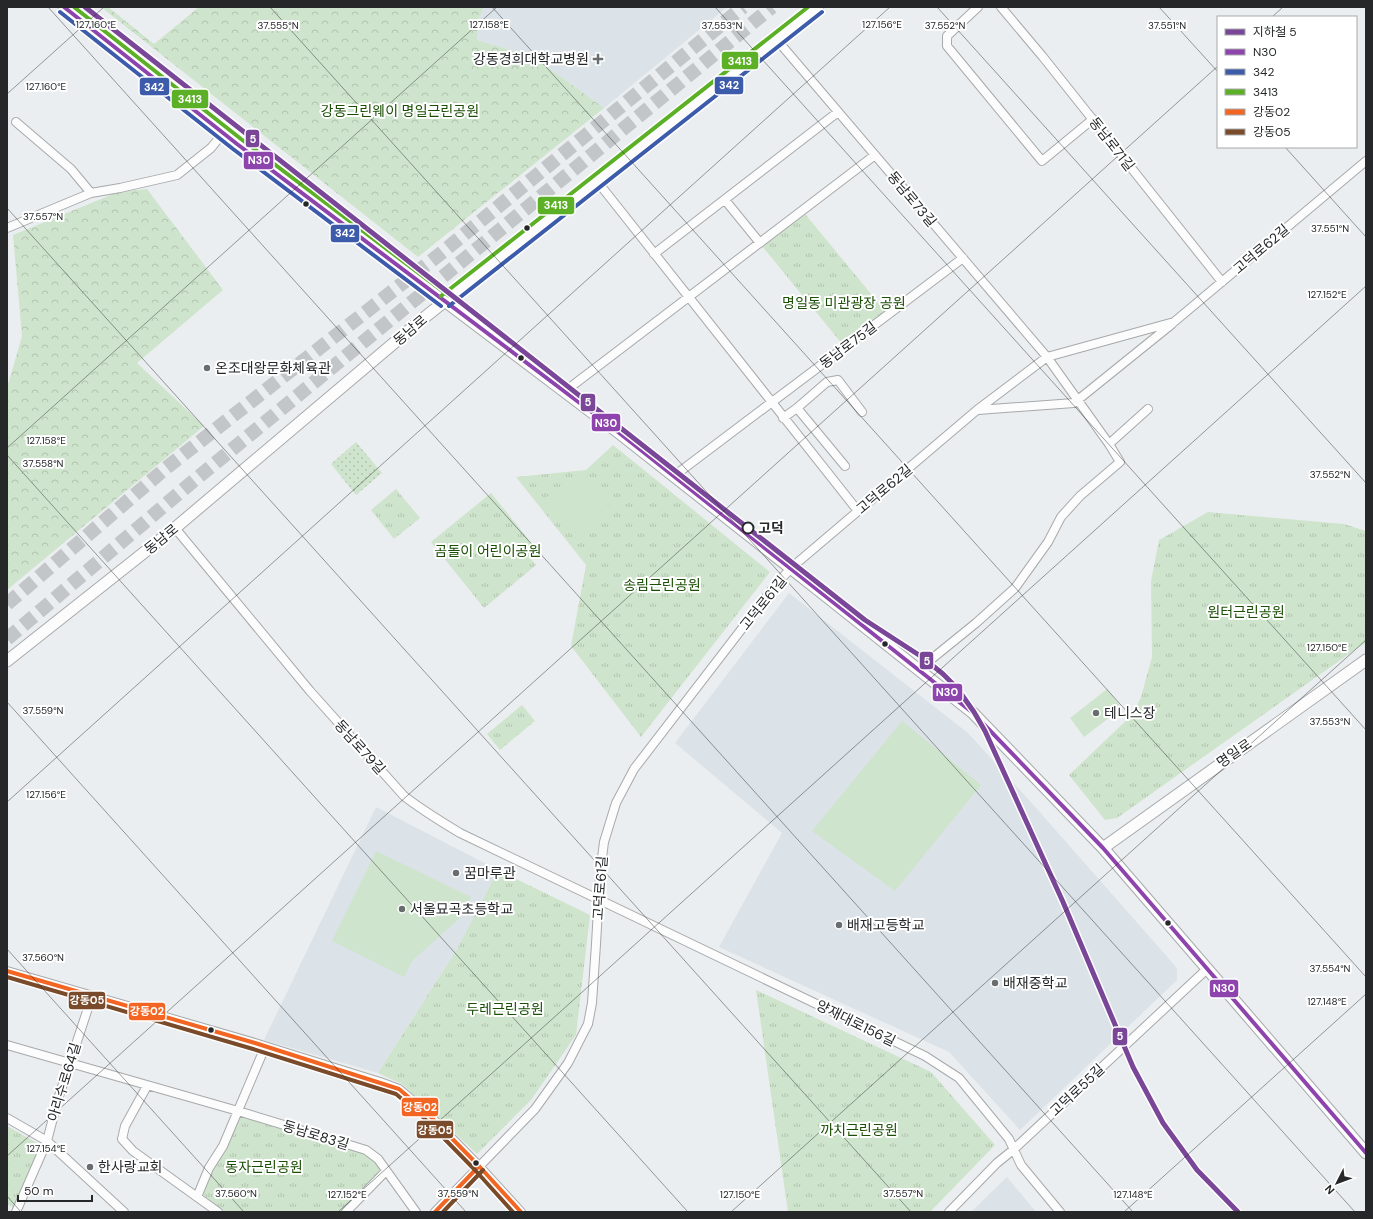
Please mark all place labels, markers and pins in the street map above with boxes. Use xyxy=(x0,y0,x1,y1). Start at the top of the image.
place label: 강동경희대학교병원 xyxy=(473,50,589,68)
marker: 강동경희대학교병원 xyxy=(592,53,604,65)
unlabelled marker xyxy=(301,199,311,209)
unlabelled marker xyxy=(522,223,532,233)
unlabelled marker xyxy=(516,353,526,363)
place label: 온조대왕문화체육관 xyxy=(215,359,331,377)
marker: 온조대왕문화체육관 xyxy=(202,363,212,373)
place label: 고덕 xyxy=(758,519,784,537)
marker: 고덕 xyxy=(741,521,755,535)
unlabelled marker xyxy=(880,639,890,649)
place label: 테니스장 xyxy=(1104,704,1156,722)
marker: 테니스장 xyxy=(1091,708,1101,718)
place label: 꿈마루관 xyxy=(464,864,516,882)
marker: 꿈마루관 xyxy=(451,868,461,878)
place label: 서울묘곡초등학교 xyxy=(410,900,513,918)
marker: 서울묘곡초등학교 xyxy=(397,904,407,914)
place label: 배재고등학교 xyxy=(847,916,924,934)
unlabelled marker xyxy=(1163,918,1173,928)
marker: 배재고등학교 xyxy=(834,920,844,930)
place label: 배재중학교 xyxy=(1003,974,1068,992)
marker: 배재중학교 xyxy=(990,978,1000,988)
unlabelled marker xyxy=(206,1025,216,1035)
place label: 한사랑교회 xyxy=(98,1158,162,1176)
unlabelled marker xyxy=(471,1158,481,1168)
marker: 한사랑교회 xyxy=(85,1162,95,1172)

